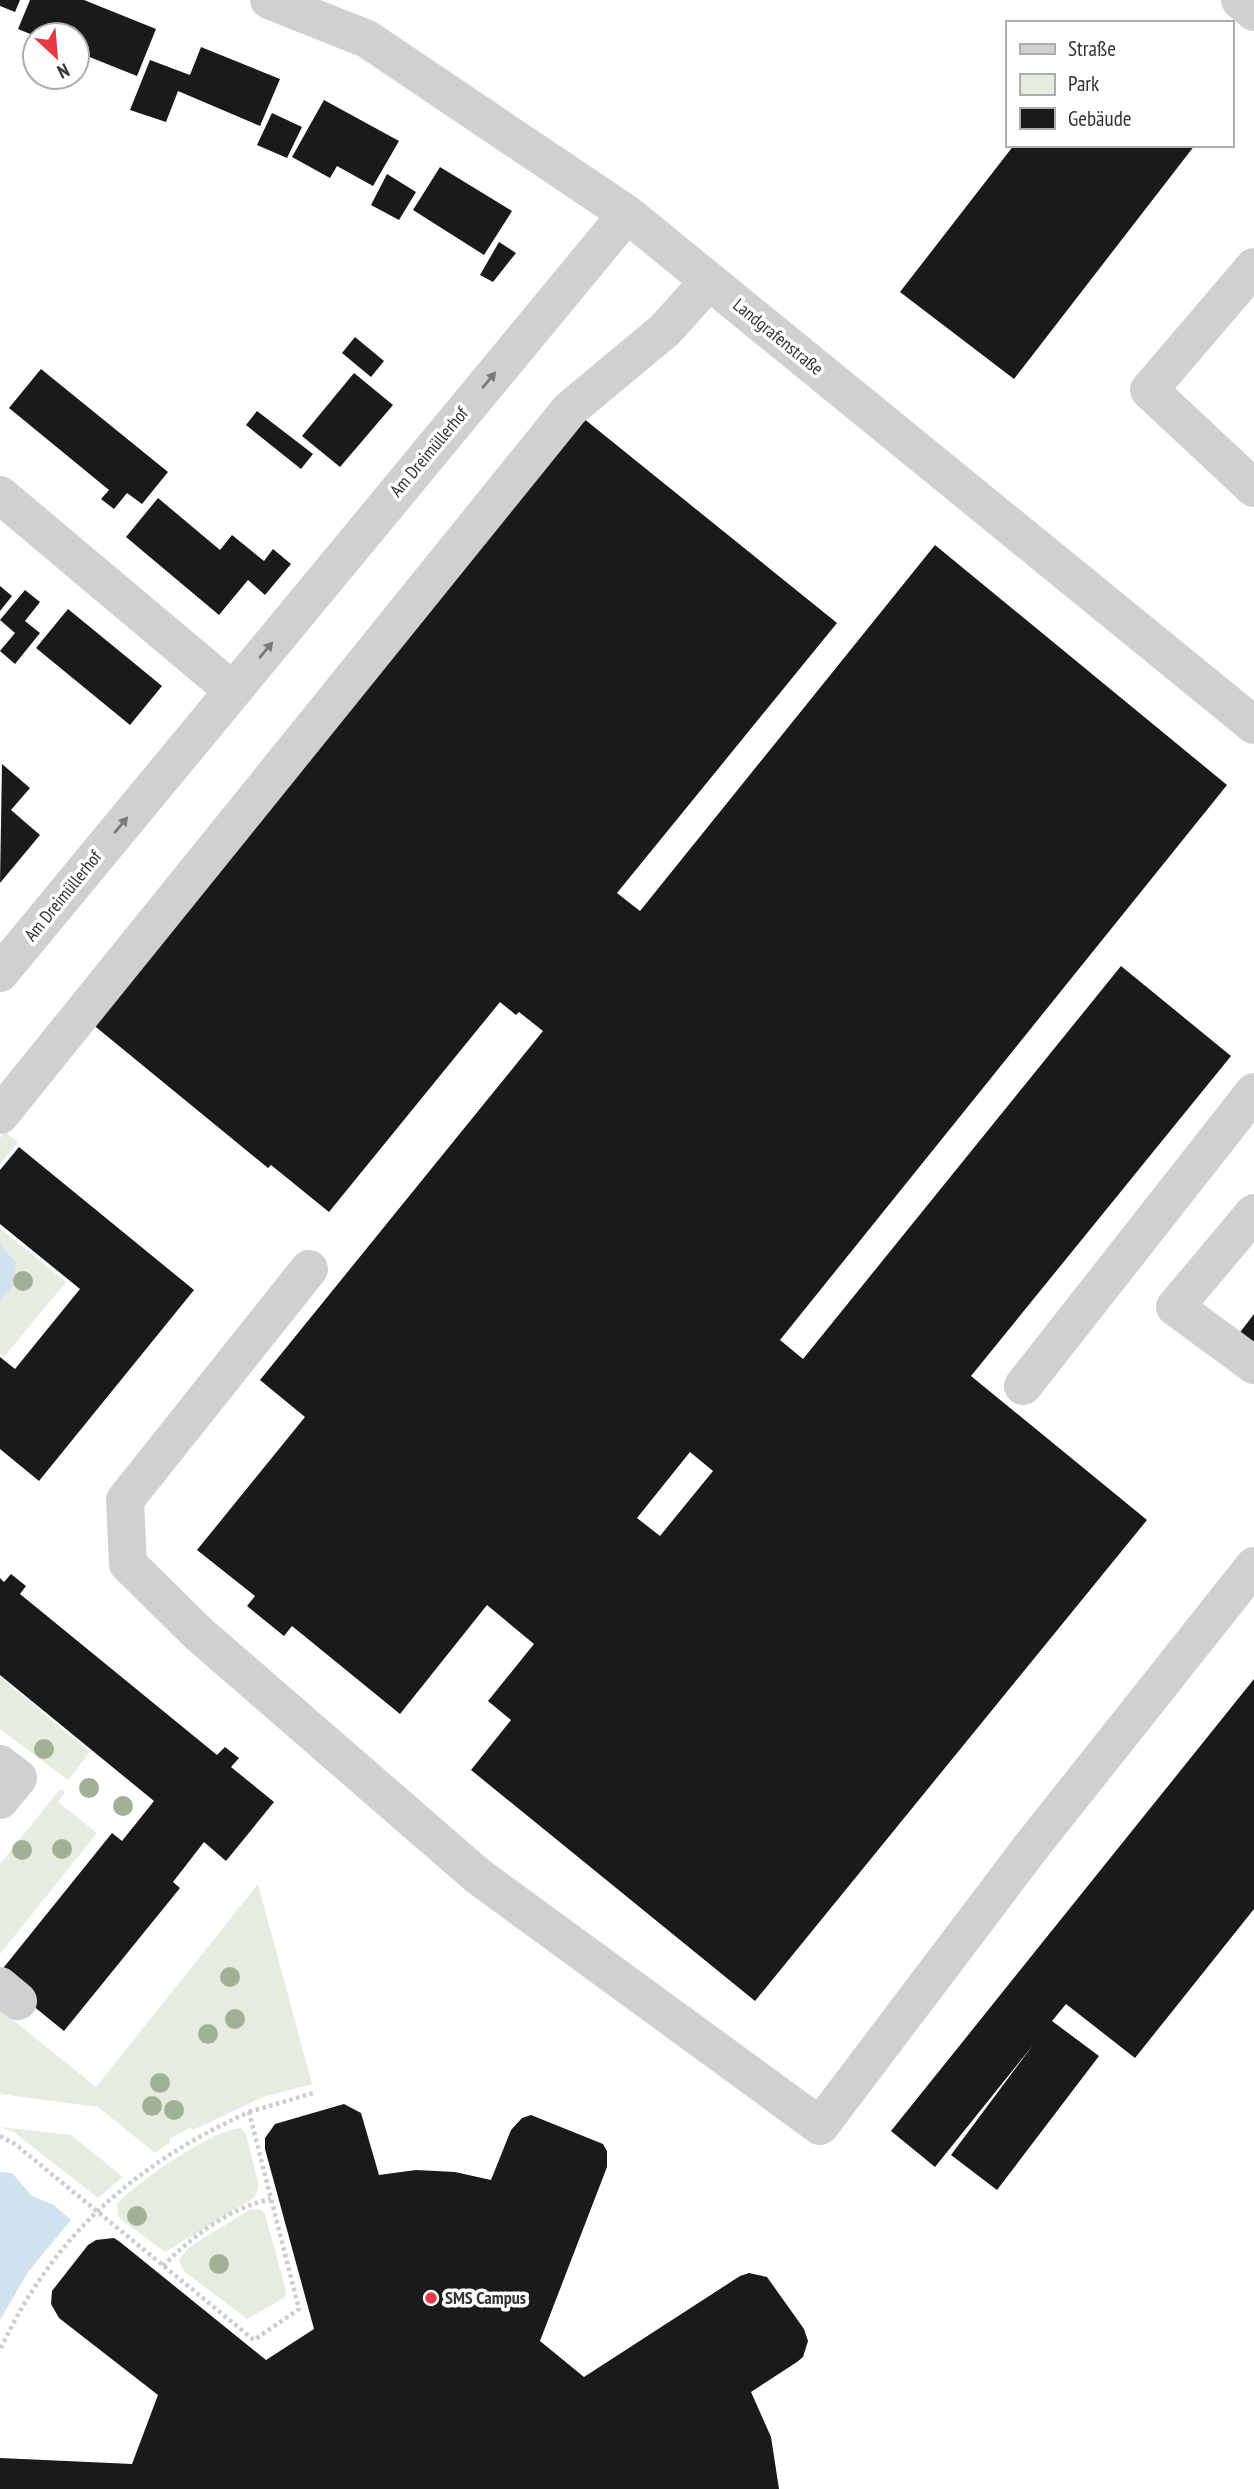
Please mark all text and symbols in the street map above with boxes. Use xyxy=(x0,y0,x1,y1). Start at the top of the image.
north arrow xyxy=(21,21,91,91)
legend xyxy=(1006,21,1233,147)
text: Straße xyxy=(1068,35,1116,62)
text: N xyxy=(54,58,73,84)
text: Park xyxy=(1068,70,1099,97)
text: Gebäude xyxy=(1068,105,1131,132)
street label: Landgrafenstraße xyxy=(729,293,828,380)
one-way arrow xyxy=(481,372,496,389)
street label: Am Dreimüllerhof xyxy=(384,401,474,501)
one-way arrow xyxy=(258,641,273,659)
one-way arrow xyxy=(113,817,128,834)
street label: Am Dreimüllerhof xyxy=(19,845,107,946)
place label: SMS Campus xyxy=(445,2286,526,2309)
marker: SMS Campus xyxy=(423,2290,439,2306)

